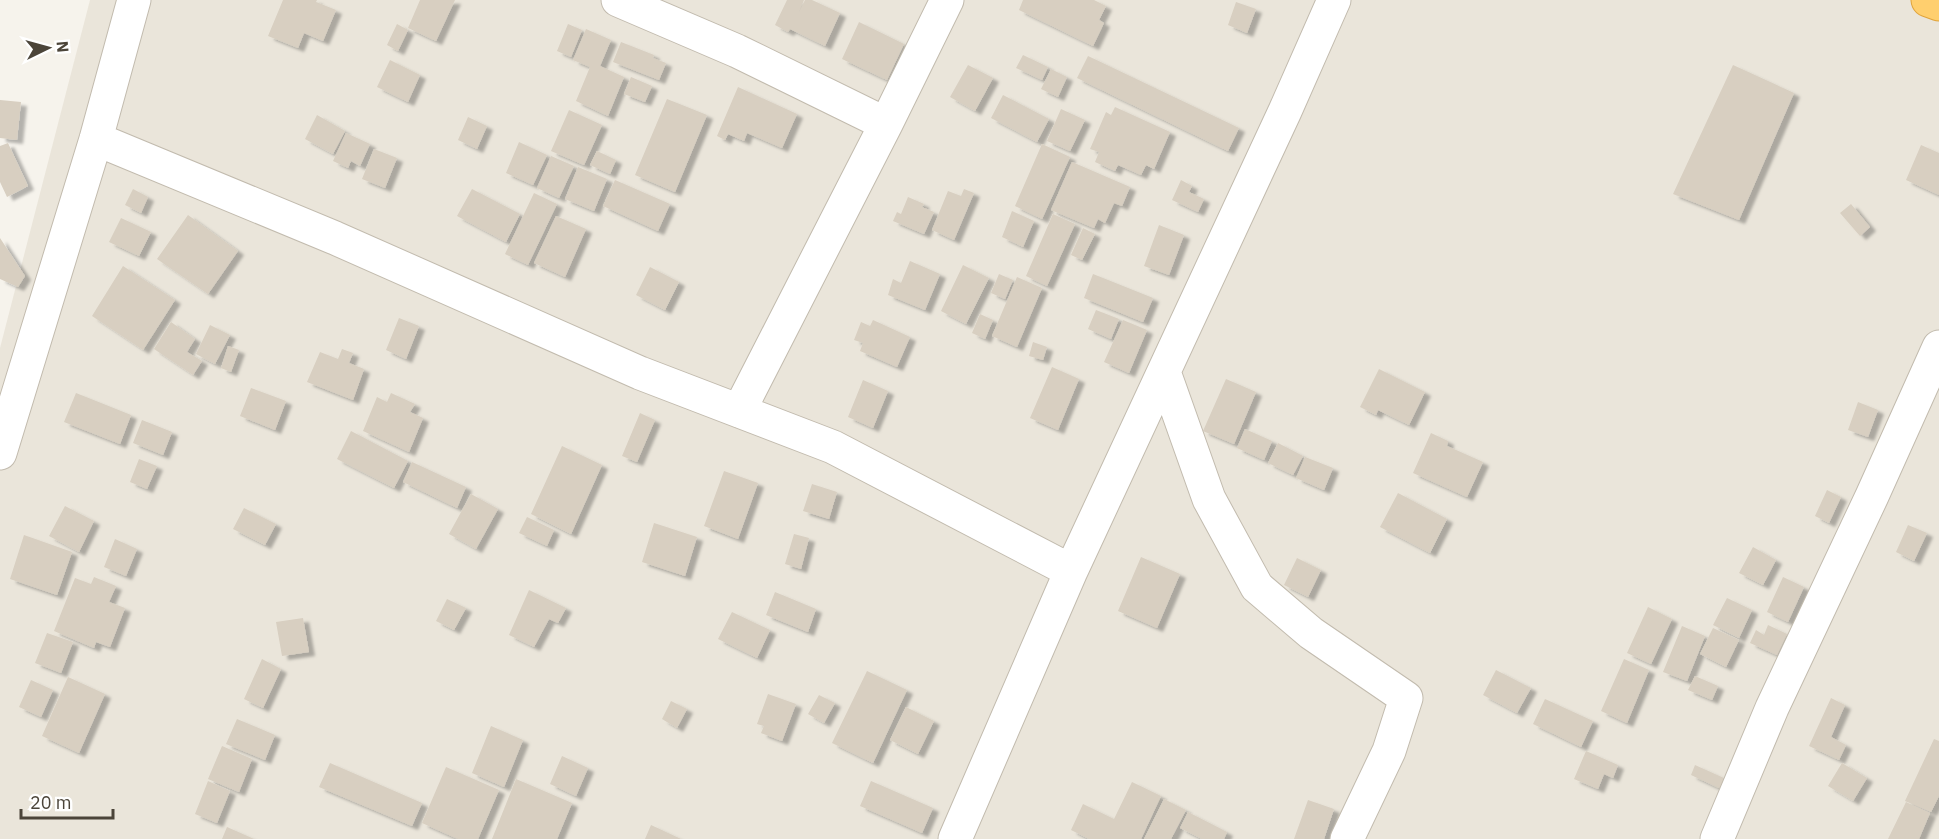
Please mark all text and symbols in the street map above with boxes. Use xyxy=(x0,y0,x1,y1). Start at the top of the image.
north arrow xyxy=(18,18,78,78)
text: N xyxy=(52,40,73,53)
scale bar xyxy=(21,782,112,820)
text: 20 m xyxy=(30,791,72,814)

